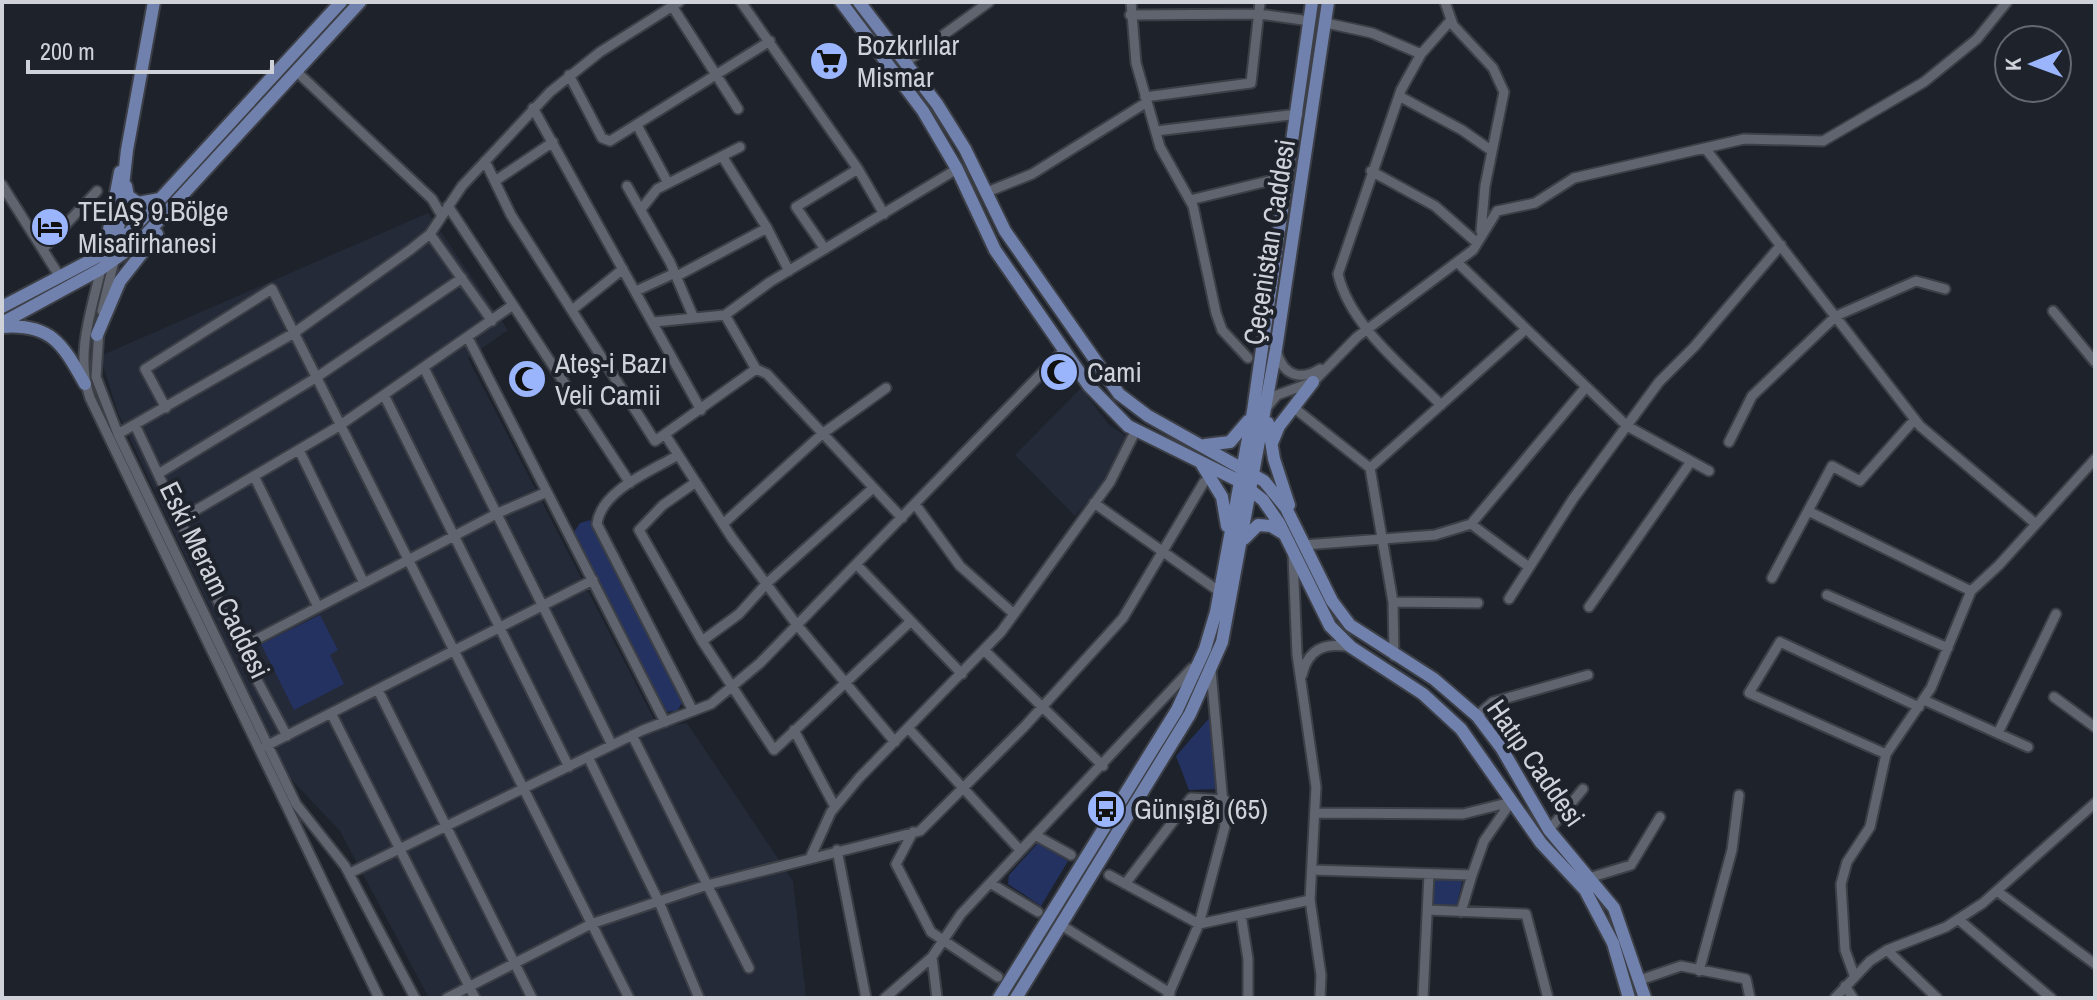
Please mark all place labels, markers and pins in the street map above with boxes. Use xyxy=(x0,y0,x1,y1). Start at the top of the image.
place label: Bozkırlılar Mismar xyxy=(857,26,959,96)
supermarket icon: Bozkırlılar Mismar xyxy=(808,40,850,82)
place label: TEİAŞ 9.Bölge Misafirhanesi xyxy=(78,192,229,262)
hotel icon: TEİAŞ 9.Bölge Misafirhanesi xyxy=(29,206,71,248)
place label: Ateş-i Bazı Veli Camii xyxy=(554,344,667,414)
mosque icon: Cami xyxy=(1038,351,1080,393)
place label: Cami xyxy=(1087,353,1142,391)
mosque icon: Ateş-i Bazı Veli Camii xyxy=(506,358,548,400)
bus stop icon: Günışığı (65) xyxy=(1085,788,1127,830)
place label: Günışığı (65) xyxy=(1134,790,1268,828)

